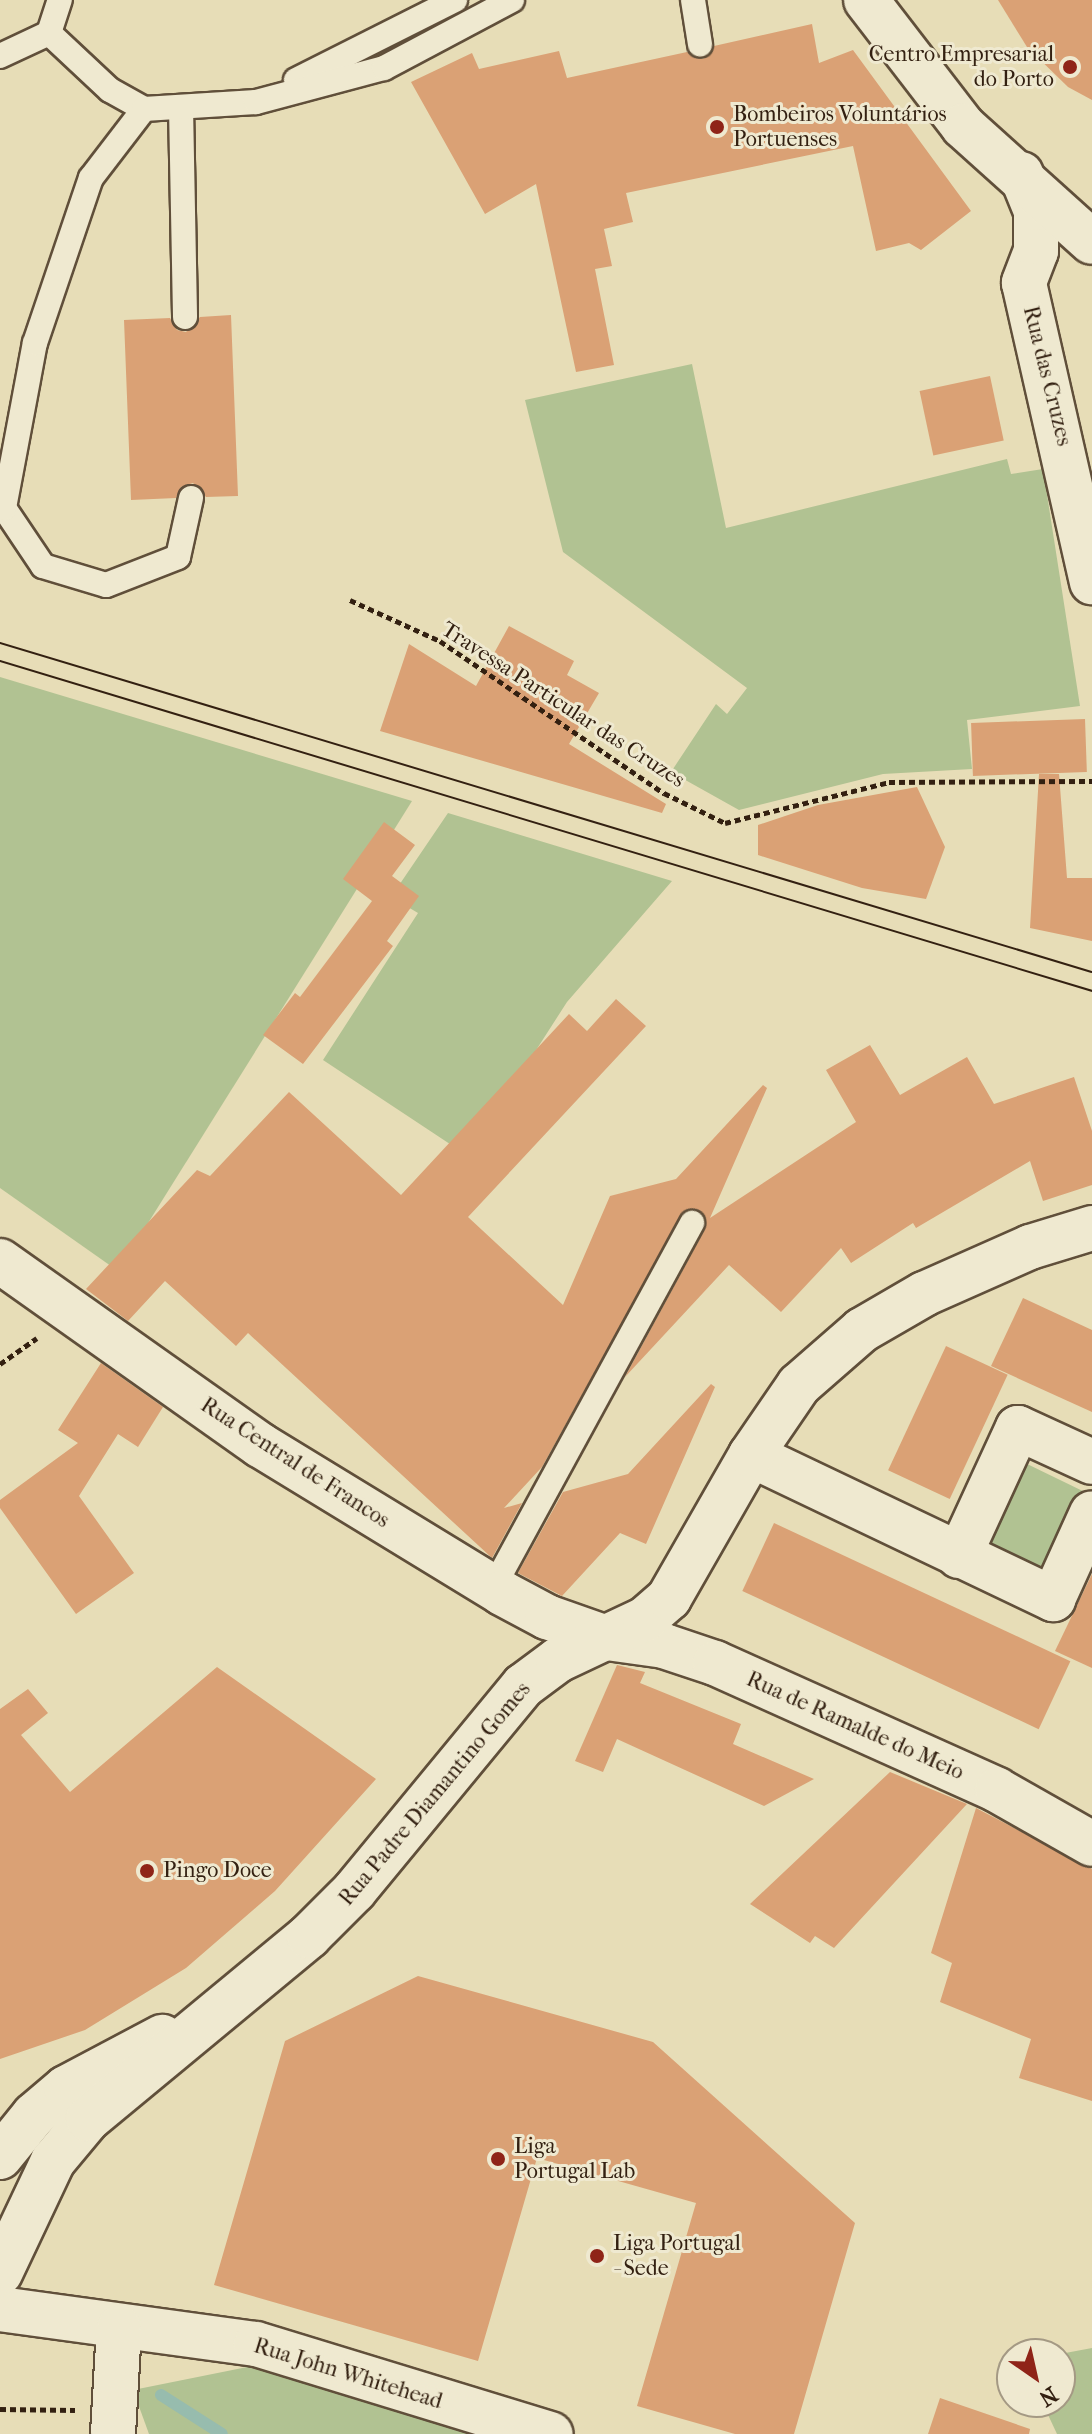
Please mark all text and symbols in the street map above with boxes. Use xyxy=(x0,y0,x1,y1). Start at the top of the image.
place label: Centro Empresarial do Porto xyxy=(869,41,1054,92)
marker: Centro Empresarial do Porto xyxy=(1061,58,1079,76)
place label: Bombeiros Voluntários Portuenses xyxy=(733,101,947,152)
marker: Bombeiros Voluntários Portuenses xyxy=(708,118,726,136)
street label: Rua das Cruzes xyxy=(1017,303,1077,449)
street label: Travessa Particular das Cruzes xyxy=(436,616,690,794)
street label: Rua Central de Francos xyxy=(196,1392,394,1534)
street label: Rua de Ramalde do Meio xyxy=(742,1666,968,1786)
street label: Rua Padre Diamantino Gomes xyxy=(334,1677,536,1911)
place label: Pingo Doce xyxy=(163,1858,272,1884)
marker: Pingo Doce xyxy=(138,1862,156,1880)
place label: Liga Portugal Lab xyxy=(514,2133,635,2184)
marker: Liga Portugal Lab xyxy=(489,2150,507,2168)
place label: Liga Portugal - Sede xyxy=(613,2230,741,2282)
marker: Liga Portugal - Sede xyxy=(588,2247,606,2265)
street label: Rua John Whitehead xyxy=(251,2333,445,2415)
north arrow xyxy=(996,2338,1076,2418)
text: N xyxy=(1034,2381,1063,2412)

